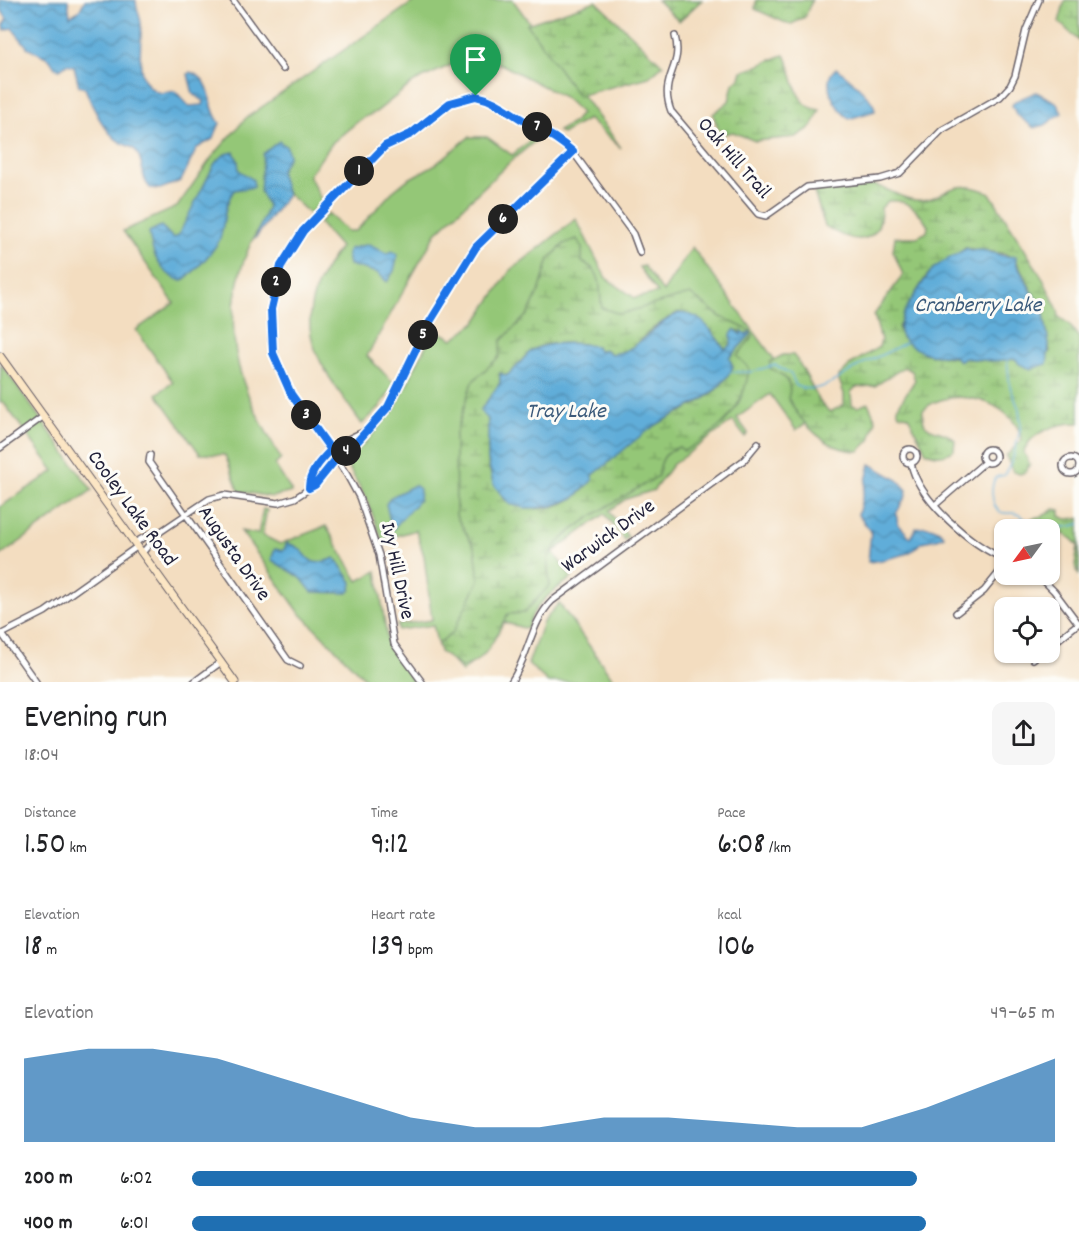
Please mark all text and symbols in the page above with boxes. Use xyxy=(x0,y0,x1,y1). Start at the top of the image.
pin xyxy=(450,34,501,96)
icon: arrive xyxy=(459,43,492,76)
pin: 7 xyxy=(522,112,552,142)
street label: Oak Hill Trail xyxy=(689,112,777,206)
text: 7 xyxy=(534,115,540,138)
pin: 1 xyxy=(344,156,374,186)
text: 1 xyxy=(357,159,361,182)
pin: 6 xyxy=(488,204,518,234)
text: 6 xyxy=(499,207,507,230)
pin: 2 xyxy=(261,267,291,297)
text: 2 xyxy=(273,270,280,293)
water label: Cranberry Lake xyxy=(914,291,1043,322)
pin: 5 xyxy=(408,320,438,350)
text: 5 xyxy=(419,323,427,346)
water label: Tray Lake xyxy=(526,397,607,428)
pin: 3 xyxy=(291,400,321,430)
text: 3 xyxy=(302,403,310,426)
pin: 4 xyxy=(331,436,361,466)
text: 4 xyxy=(343,439,349,462)
street label: Cooley Lake Road xyxy=(79,445,183,573)
street label: Warwick Drive xyxy=(556,493,662,581)
street label: Augusta Drive xyxy=(189,500,277,608)
north arrow xyxy=(994,519,1060,585)
map controls xyxy=(994,519,1060,663)
street label: Ivy Hill Drive xyxy=(371,520,421,622)
button: locate xyxy=(994,597,1060,663)
text: Evening run xyxy=(24,696,168,743)
button: share xyxy=(992,702,1055,765)
text: 18:04 xyxy=(24,742,59,770)
text: Distance xyxy=(24,802,76,825)
text: Time xyxy=(371,802,398,825)
text: Pace xyxy=(717,802,746,825)
text: 1.50 xyxy=(24,825,66,868)
text: 9:12 xyxy=(371,825,409,868)
text: 6:08 xyxy=(717,825,765,868)
text: km xyxy=(66,837,87,860)
text: /km xyxy=(765,837,791,860)
text: Elevation xyxy=(24,904,80,927)
text: Heart rate xyxy=(371,904,435,927)
text: kcal xyxy=(717,904,742,927)
text: 18 xyxy=(24,927,43,970)
text: 139 xyxy=(371,927,404,970)
text: 106 xyxy=(717,927,755,970)
text: m xyxy=(43,939,57,962)
text: bpm xyxy=(404,939,433,962)
text: Elevation xyxy=(24,1000,94,1028)
text: 49–65 m xyxy=(990,1000,1055,1028)
text: 200 m xyxy=(24,1165,73,1193)
text: 6:02 xyxy=(120,1165,153,1193)
text: 400 m xyxy=(24,1210,72,1238)
text: 6:01 xyxy=(120,1210,148,1238)

